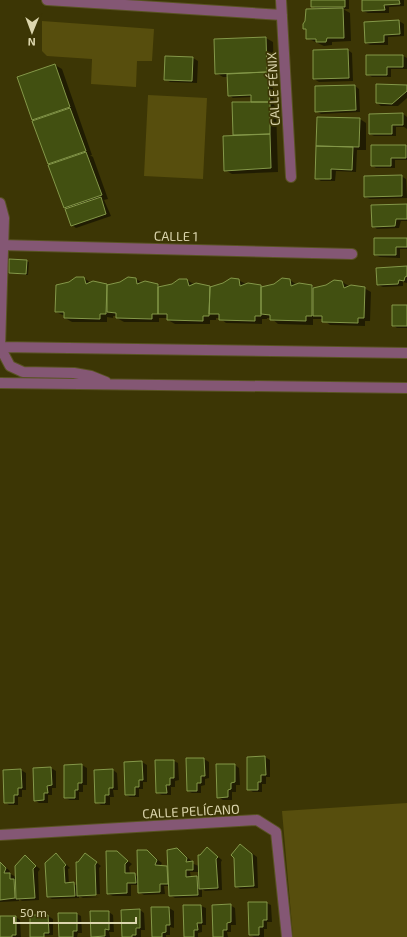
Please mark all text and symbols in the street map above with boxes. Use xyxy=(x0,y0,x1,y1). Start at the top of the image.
north arrow xyxy=(12,12,52,52)
text: N xyxy=(28,36,36,49)
street label: CALLE FÉNIX xyxy=(262,52,283,126)
street label: CALLE 1 xyxy=(154,228,198,244)
street label: CALLE PELÍCANO xyxy=(142,799,240,822)
scale bar xyxy=(14,899,136,925)
text: 50 m xyxy=(20,905,47,919)

